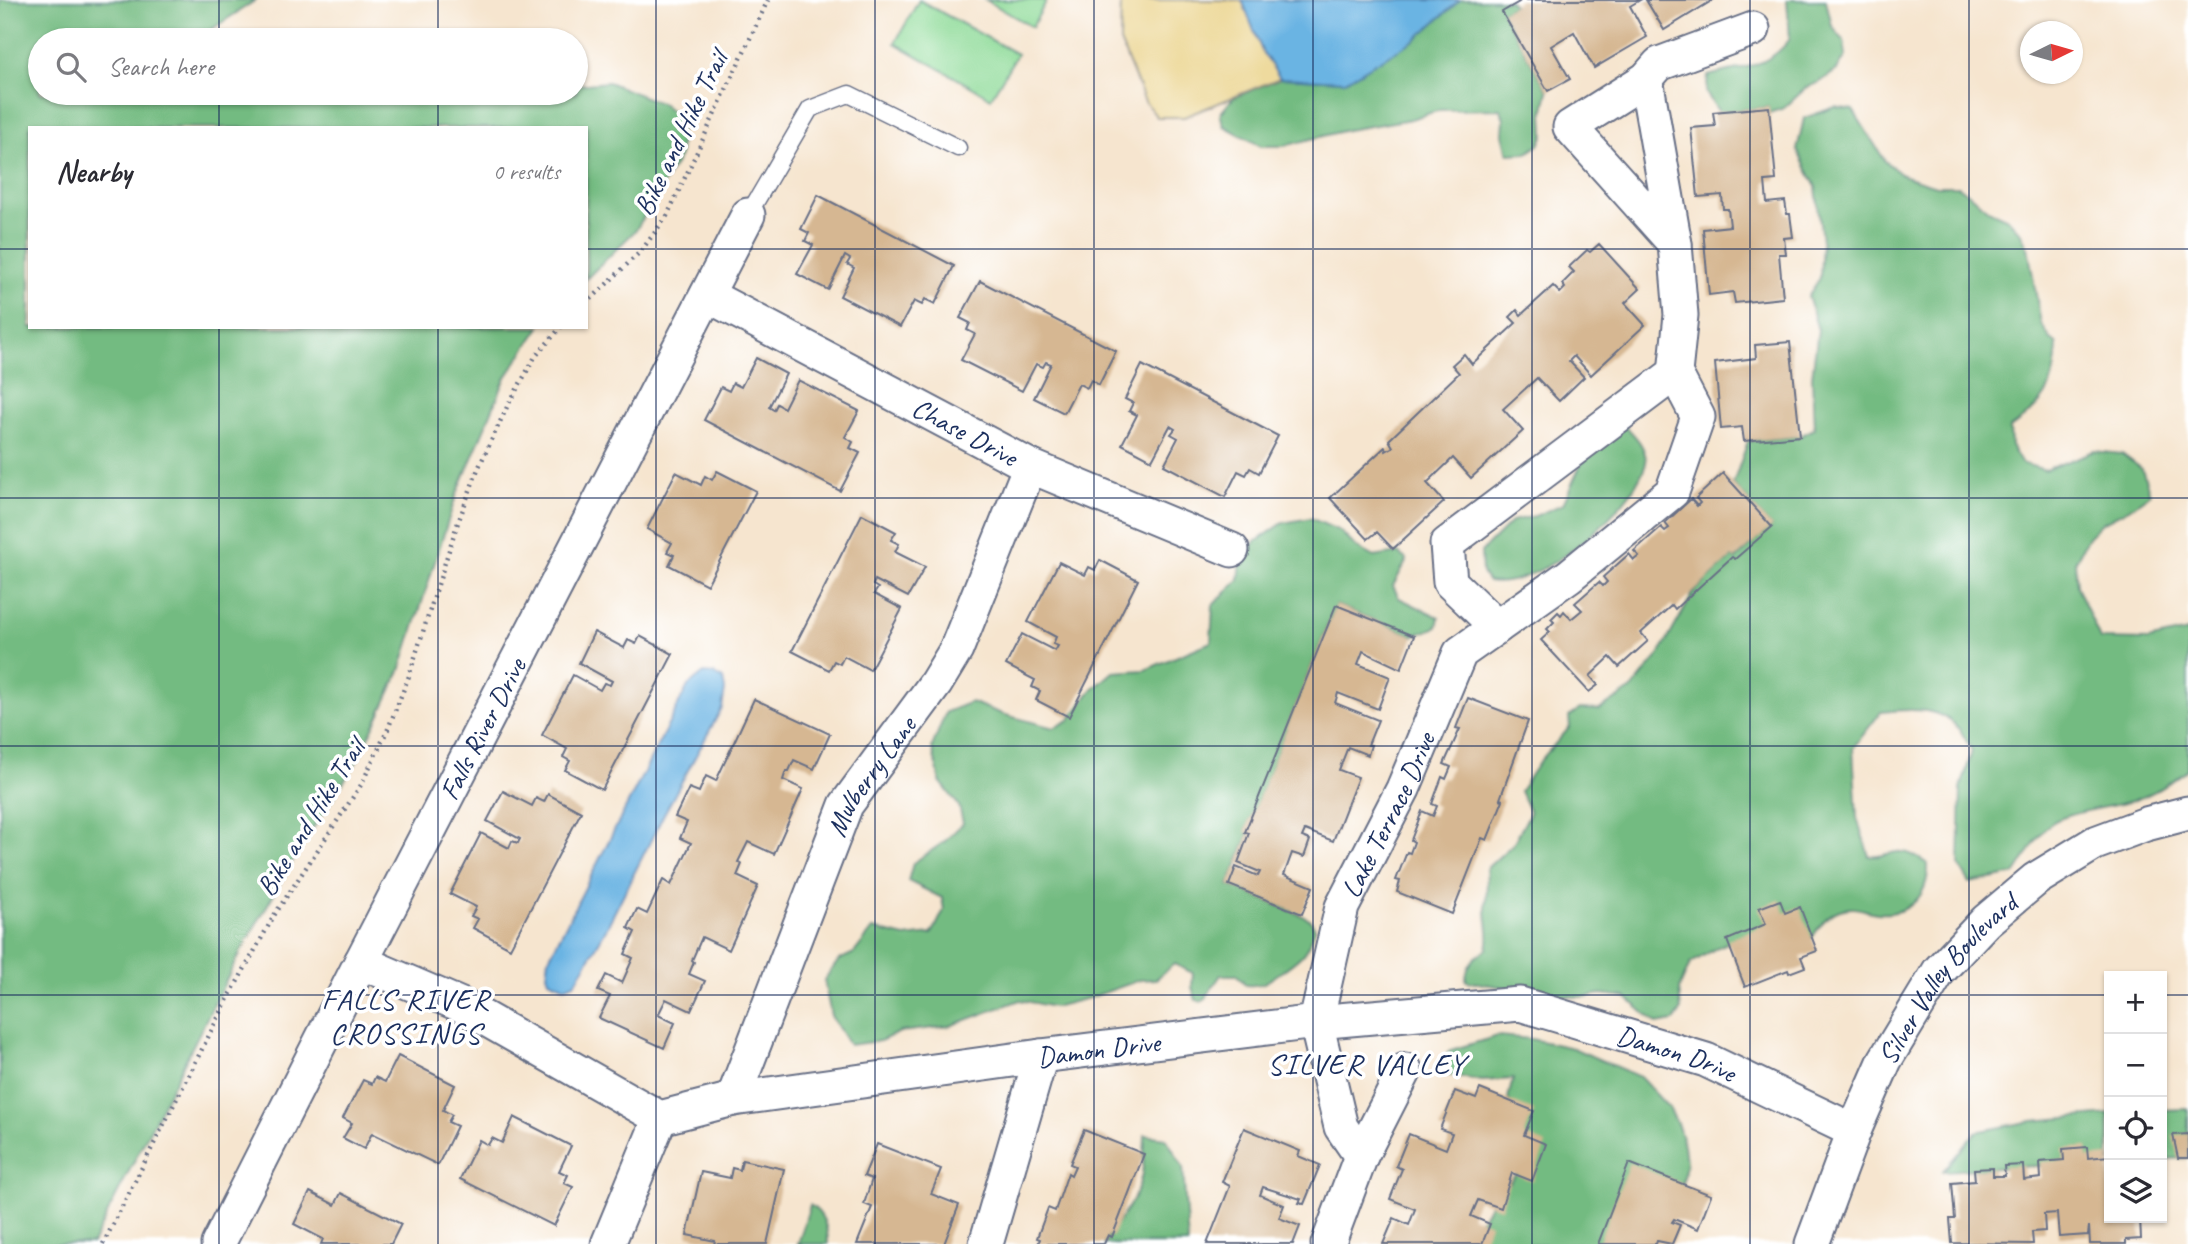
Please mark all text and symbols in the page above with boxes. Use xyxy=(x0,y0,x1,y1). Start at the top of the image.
north arrow xyxy=(2020,21,2083,84)
search box xyxy=(28,28,588,105)
street label: Bike and Hike Trail xyxy=(626,41,738,221)
icon: search xyxy=(52,48,90,86)
text: Search here xyxy=(108,50,214,83)
text: Nearby xyxy=(56,153,132,191)
text: 0 results xyxy=(493,157,560,186)
street label: Chase Drive xyxy=(906,390,1025,475)
street label: Falls River Drive xyxy=(431,651,534,806)
street label: Mulberry Lane xyxy=(819,708,925,841)
street label: Lake Terrace Drive xyxy=(1333,726,1443,903)
street label: Bike and Hike Trail xyxy=(248,728,375,902)
street label: Silver Valley Boulevard xyxy=(1870,883,2027,1071)
map controls xyxy=(2104,971,2167,1223)
button: + xyxy=(2104,971,2167,1034)
district label: FALLS RIVER CROSSINGS xyxy=(322,980,492,1052)
street label: Damon Drive xyxy=(1613,1017,1743,1091)
street label: Damon Drive xyxy=(1035,1024,1164,1074)
button: − xyxy=(2104,1034,2167,1097)
district label: SILVER VALLEY xyxy=(1268,1045,1470,1083)
button: locate xyxy=(2104,1097,2167,1160)
button: layers xyxy=(2104,1160,2167,1223)

